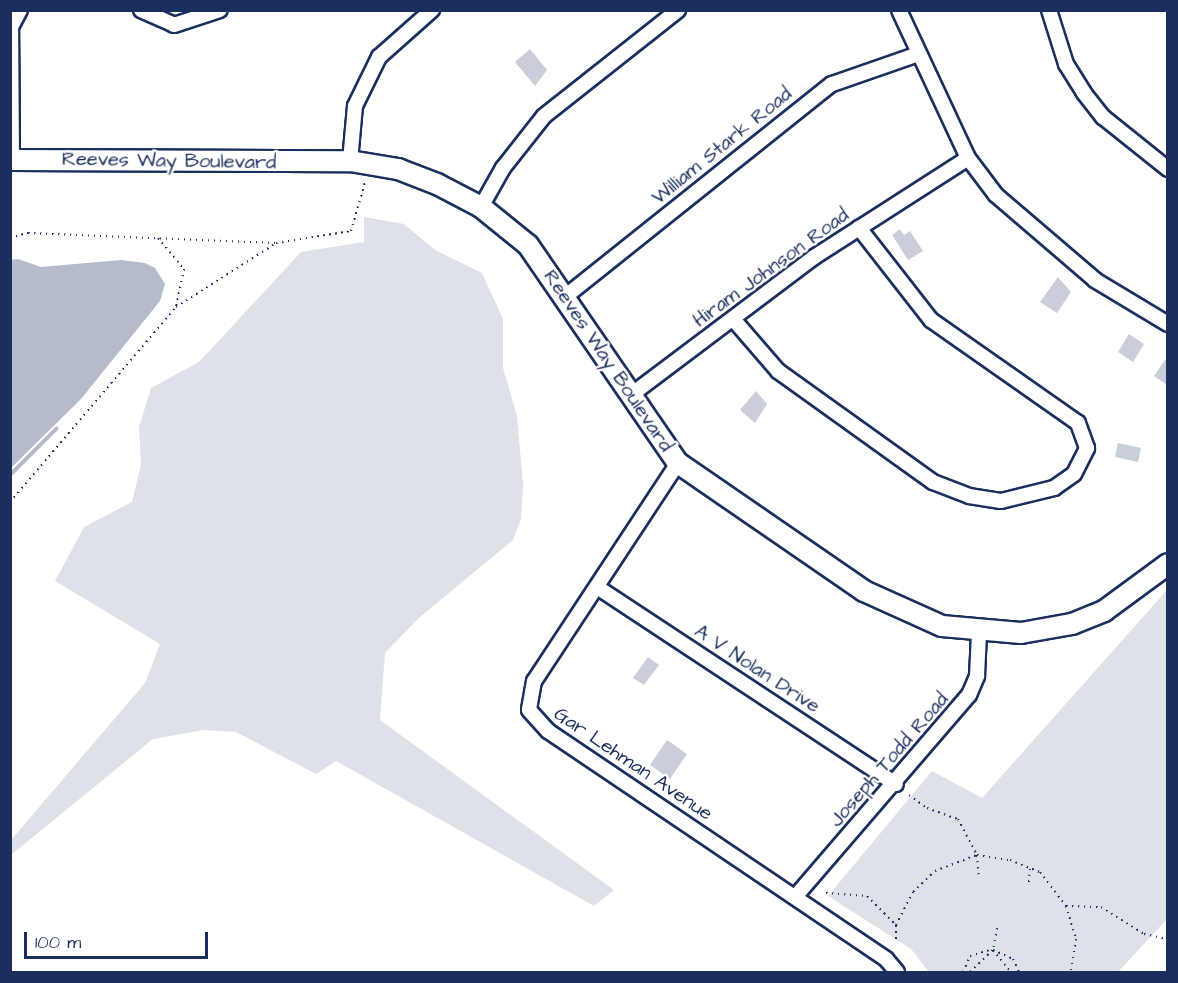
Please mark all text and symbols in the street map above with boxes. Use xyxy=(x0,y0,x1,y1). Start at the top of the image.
street label: William Stark Road xyxy=(647,82,797,210)
street label: Reeves Way Boulevard xyxy=(62,147,276,175)
street label: Hiram Johnson Road xyxy=(688,203,854,333)
street label: Reeves Way Boulevard xyxy=(538,265,678,457)
street label: A V Nolan Drive xyxy=(690,620,824,718)
street label: Joseph Todd Road xyxy=(824,688,954,832)
street label: Gar Lehman Avenue xyxy=(549,702,717,826)
scale bar xyxy=(27,920,212,958)
text: 100 m xyxy=(35,930,81,955)

